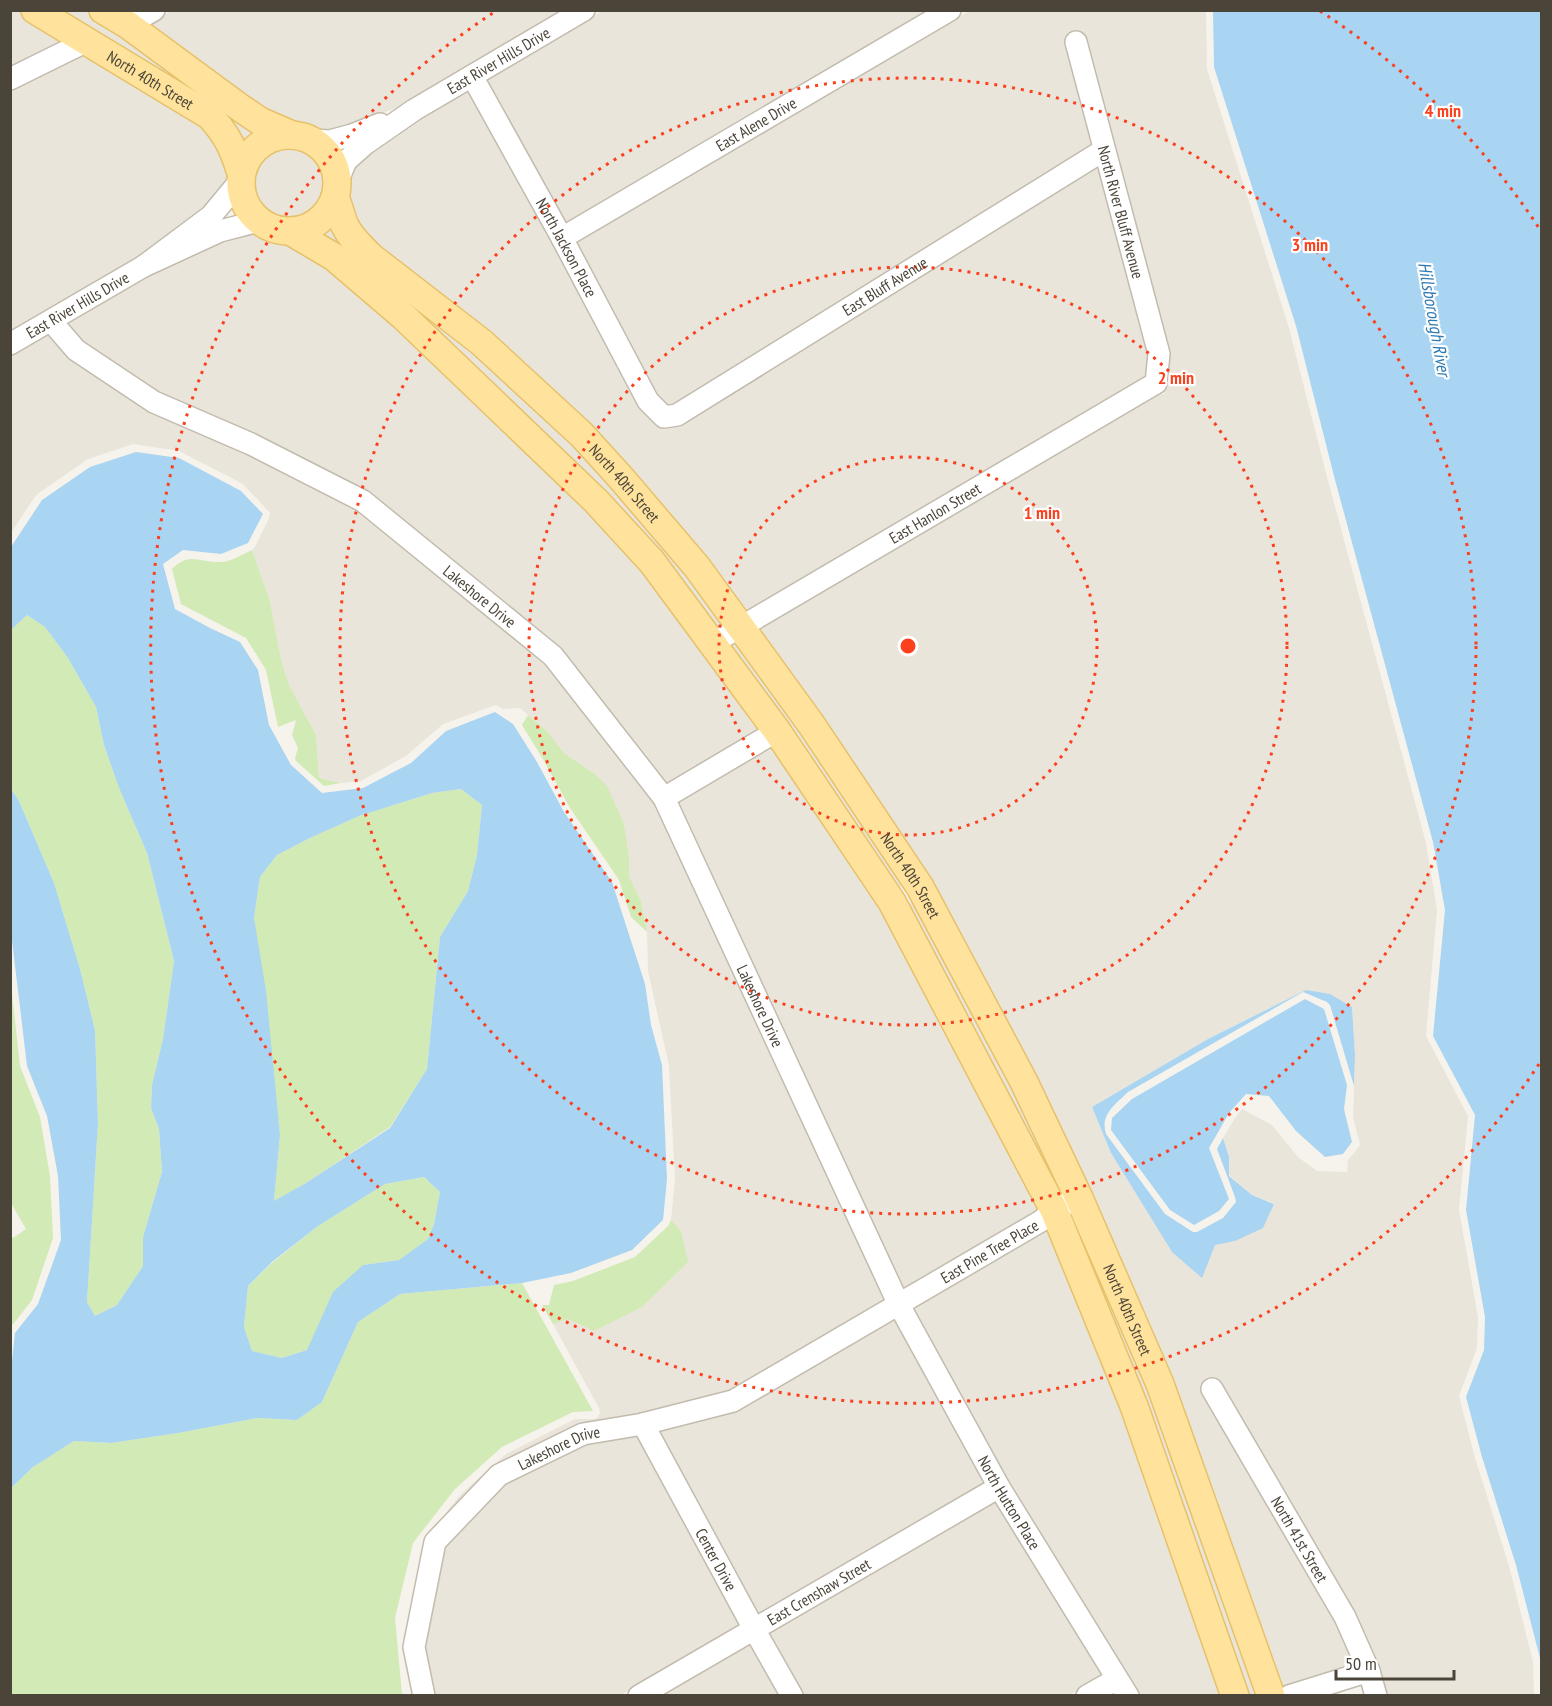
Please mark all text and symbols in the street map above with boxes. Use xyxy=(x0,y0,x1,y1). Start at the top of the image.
street label: East River Hills Drive xyxy=(444,22,553,98)
street label: North 40th Street xyxy=(104,46,198,114)
street label: East Alene Drive xyxy=(712,93,800,155)
text: 4 min xyxy=(1425,99,1461,122)
street label: North River Bluff Avenue xyxy=(1094,143,1148,281)
street label: North Jackson Place xyxy=(532,195,601,301)
text: 3 min xyxy=(1292,233,1328,256)
street label: East Bluff Avenue xyxy=(839,252,931,320)
water label: Hillsborough River xyxy=(1413,260,1456,381)
street label: East River Hills Drive xyxy=(22,267,132,343)
text: 2 min xyxy=(1158,366,1194,389)
street label: North 40th Street xyxy=(585,440,665,527)
street label: East Hanlon Street xyxy=(885,478,985,548)
text: 1 min xyxy=(1024,501,1060,524)
street label: Lakeshore Drive xyxy=(439,561,520,632)
centre of rings xyxy=(898,636,918,656)
street label: North 40th Street xyxy=(876,829,945,922)
street label: Lakeshore Drive xyxy=(733,962,788,1050)
street label: East Pine Tree Place xyxy=(937,1215,1042,1287)
street label: North 40th Street xyxy=(1099,1261,1157,1359)
street label: Lakeshore Drive xyxy=(514,1421,601,1474)
street label: North Hutton Place xyxy=(974,1452,1045,1553)
street label: North 41st Street xyxy=(1267,1493,1333,1586)
street label: Center Drive xyxy=(691,1525,741,1594)
street label: East Crenshaw Street xyxy=(764,1553,875,1629)
scale bar xyxy=(1336,1643,1454,1681)
text: 50 m xyxy=(1345,1652,1377,1675)

